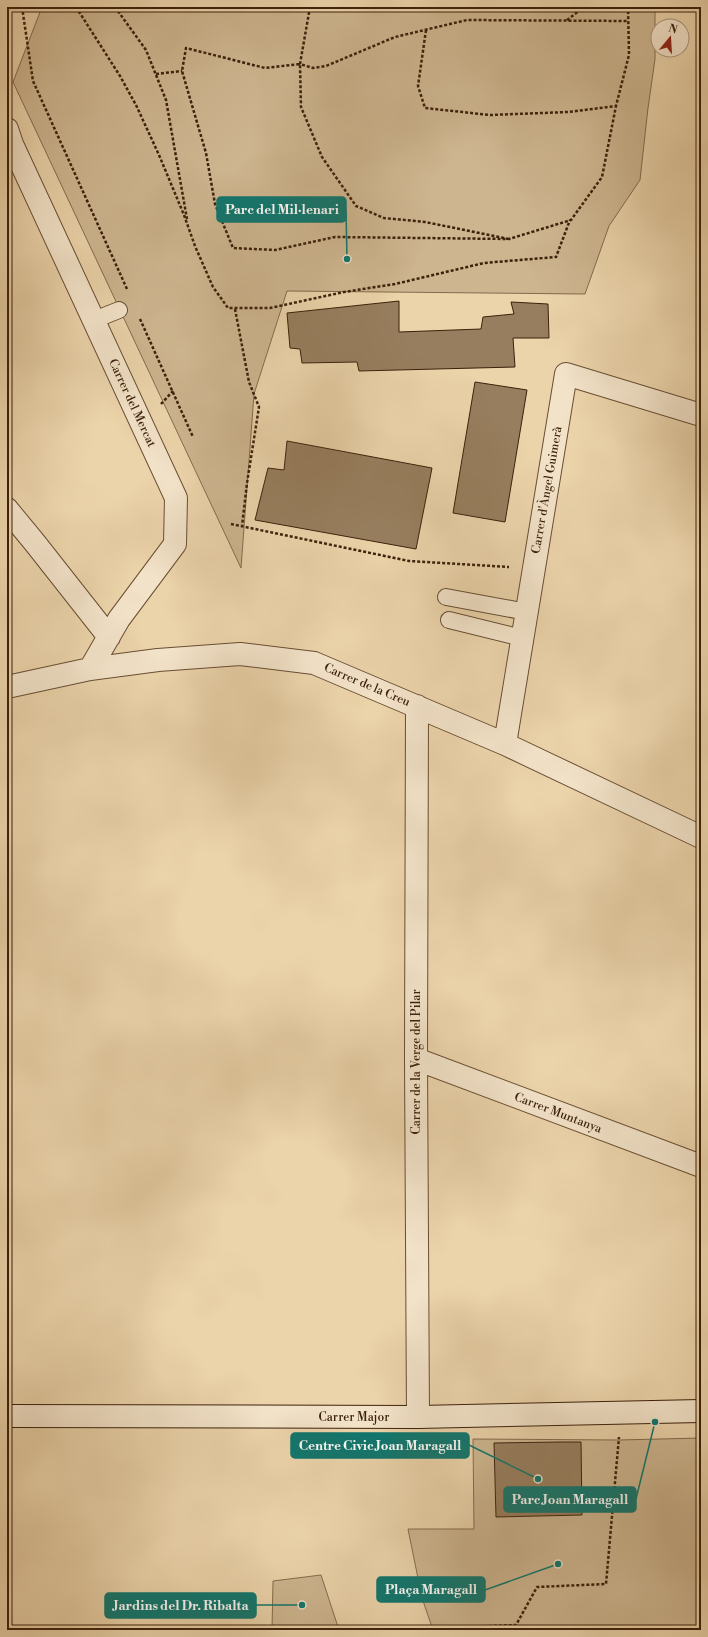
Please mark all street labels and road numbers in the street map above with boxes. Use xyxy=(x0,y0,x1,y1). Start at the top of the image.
street label: Carrer del Mercat xyxy=(105,357,159,450)
street label: Carrer d'Àngel Guimerà xyxy=(526,424,566,555)
street label: Carrer de la Creu xyxy=(322,660,413,710)
street label: Carrer de la Verge del Pilar xyxy=(409,989,424,1135)
street label: Carrer Muntanya xyxy=(512,1089,605,1137)
street label: Carrer Major xyxy=(318,1410,390,1425)

